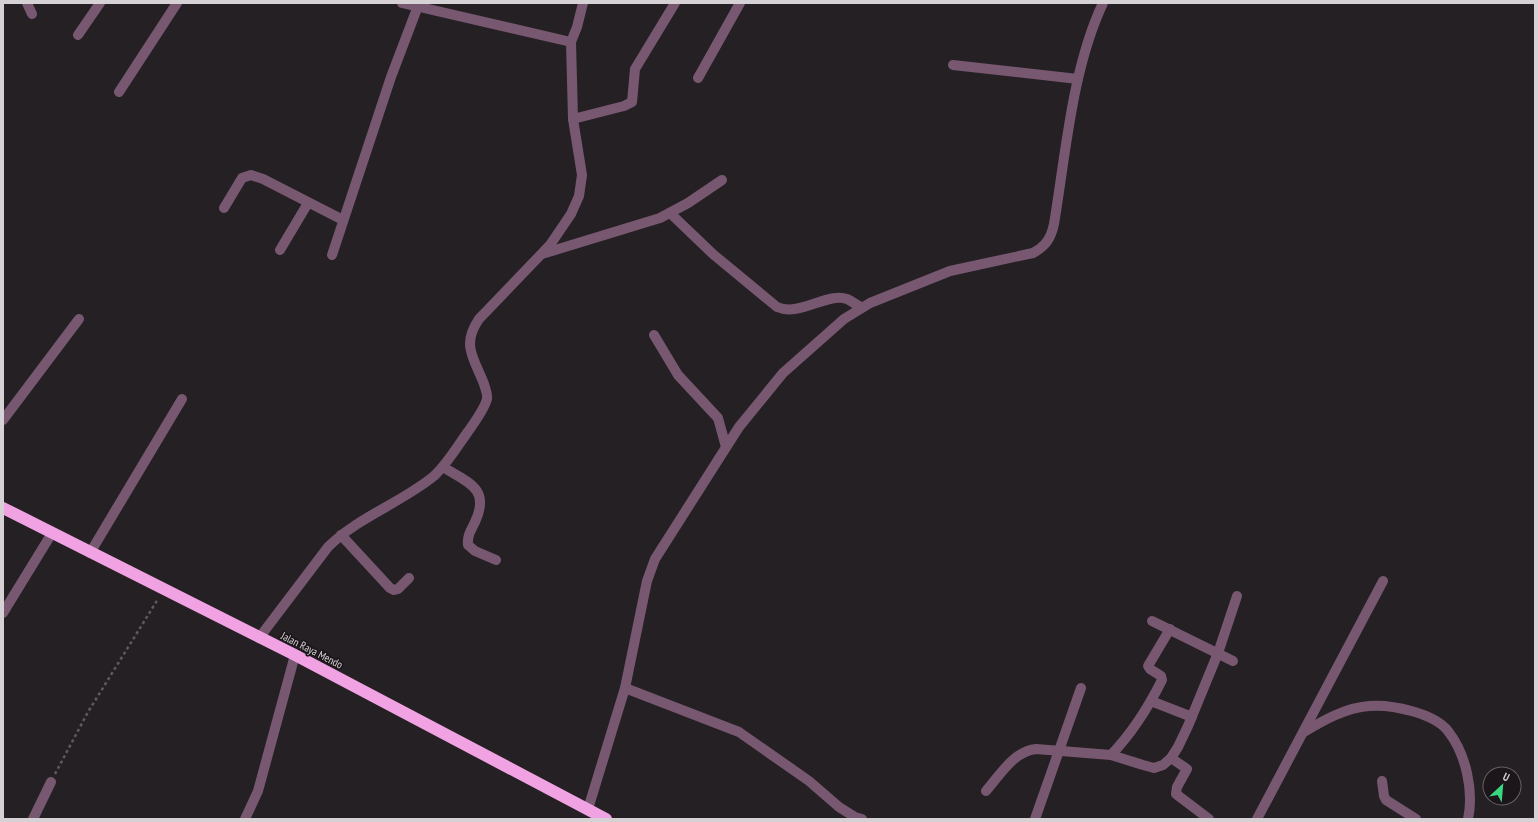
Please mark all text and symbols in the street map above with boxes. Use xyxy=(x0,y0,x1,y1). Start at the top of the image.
street label: Jalan Raya Mendo xyxy=(278,628,346,672)
north arrow xyxy=(1482,766,1522,806)
text: U xyxy=(1501,769,1512,785)

